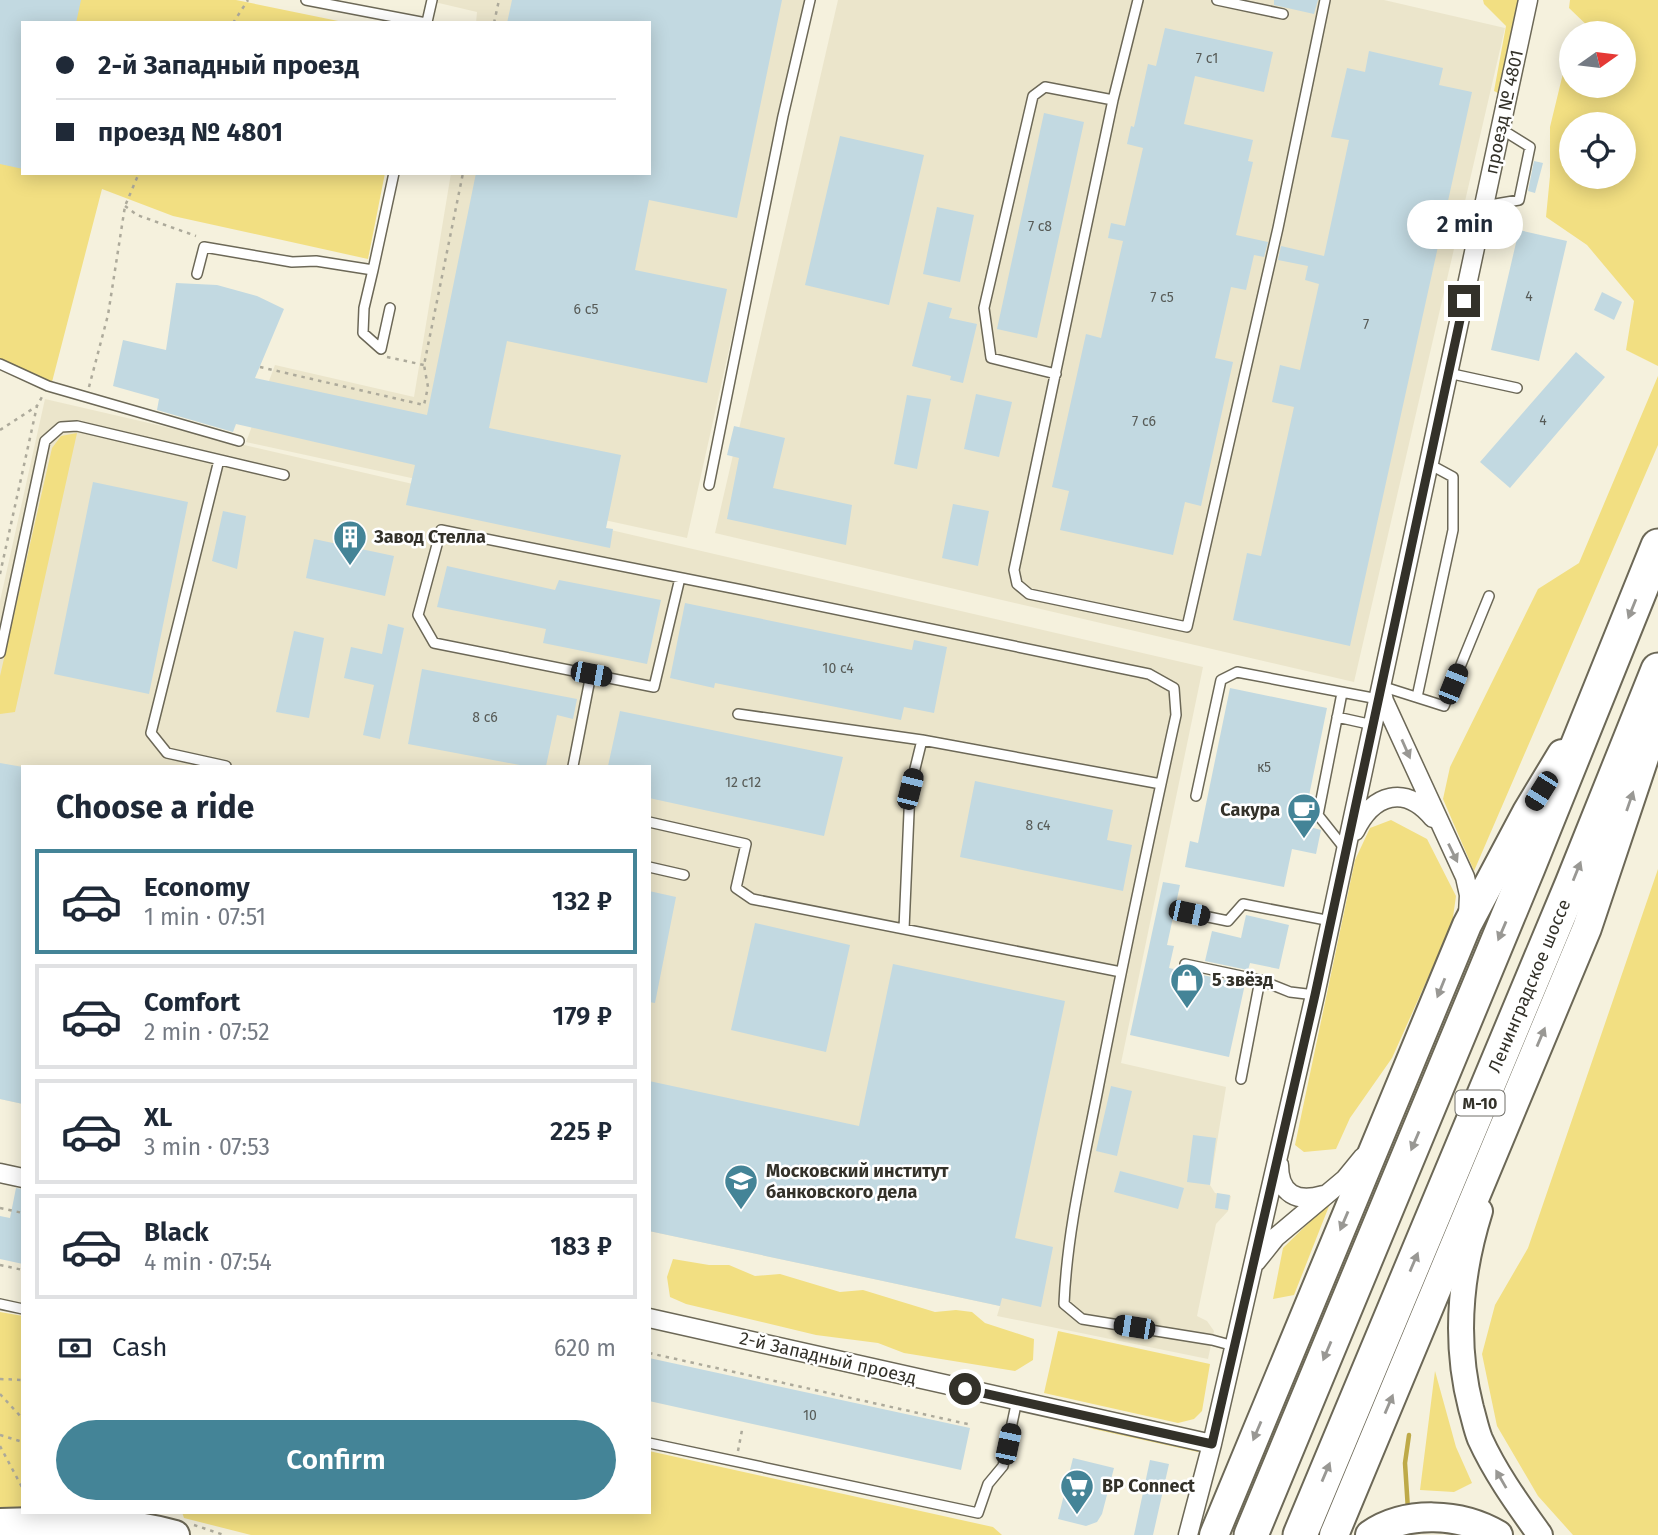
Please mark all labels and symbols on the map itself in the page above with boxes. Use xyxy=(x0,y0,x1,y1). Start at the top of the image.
north arrow xyxy=(1559,21,1636,98)
street label: проезд № 4801 xyxy=(1480,48,1528,176)
house number: 7 с1 xyxy=(1196,50,1218,67)
callout: 2 min xyxy=(1406,200,1522,248)
house number: 7 с8 xyxy=(1028,218,1052,235)
route end xyxy=(1448,285,1480,317)
house number: 4 xyxy=(1525,288,1533,305)
house number: 7 с5 xyxy=(1150,289,1174,306)
house number: 6 с5 xyxy=(574,301,598,318)
house number: 7 xyxy=(1363,316,1369,333)
house number: 4 xyxy=(1539,412,1547,429)
house number: 7 с6 xyxy=(1132,413,1156,430)
building icon: Завод Стелла xyxy=(331,518,369,567)
place label: Завод Стелла xyxy=(373,526,486,548)
one-way arrow xyxy=(1626,599,1638,619)
car xyxy=(569,660,614,688)
house number: 10 с4 xyxy=(822,660,854,677)
car xyxy=(1436,661,1471,707)
house number: 8 с6 xyxy=(472,709,498,726)
one-way arrow xyxy=(1400,739,1411,760)
house number: к5 xyxy=(1257,759,1271,776)
car xyxy=(895,766,926,812)
car xyxy=(1521,768,1562,814)
house number: 12 с12 xyxy=(725,774,761,791)
cafe icon: Сакура xyxy=(1285,791,1323,840)
one-way arrow xyxy=(1625,791,1635,812)
place label: Сакура xyxy=(1220,799,1280,821)
house number: 8 с4 xyxy=(1025,817,1051,834)
one-way arrow xyxy=(1448,843,1459,863)
one-way arrow xyxy=(1571,861,1582,882)
street label: Ленинградское шоссе xyxy=(1483,896,1575,1076)
car xyxy=(1167,898,1212,928)
one-way arrow xyxy=(1496,921,1507,942)
shop icon: 5 звёзд xyxy=(1168,961,1206,1010)
place label: 5 звёзд xyxy=(1212,969,1273,991)
one-way arrow xyxy=(1435,978,1447,998)
one-way arrow xyxy=(1535,1027,1547,1047)
road number: М-10 xyxy=(1456,1091,1504,1116)
one-way arrow xyxy=(1409,1131,1420,1152)
place label: Московский институт банковского дела xyxy=(766,1160,949,1203)
school or university icon: Московский институт банковского дела xyxy=(722,1162,760,1211)
one-way arrow xyxy=(1339,1211,1350,1232)
one-way arrow xyxy=(1408,1251,1419,1272)
car xyxy=(1112,1313,1157,1341)
street label: 2-й Западный проезд xyxy=(737,1327,919,1389)
one-way arrow xyxy=(1321,1341,1332,1362)
route start xyxy=(949,1373,981,1405)
one-way arrow xyxy=(1383,1393,1394,1414)
house number: 10 xyxy=(803,1407,817,1424)
car xyxy=(994,1421,1023,1467)
one-way arrow xyxy=(1252,1421,1263,1442)
one-way arrow xyxy=(1320,1462,1332,1482)
supermarket icon: ВР Connect xyxy=(1058,1467,1096,1516)
one-way arrow xyxy=(1495,1469,1507,1489)
place label: ВР Connect xyxy=(1102,1475,1196,1497)

